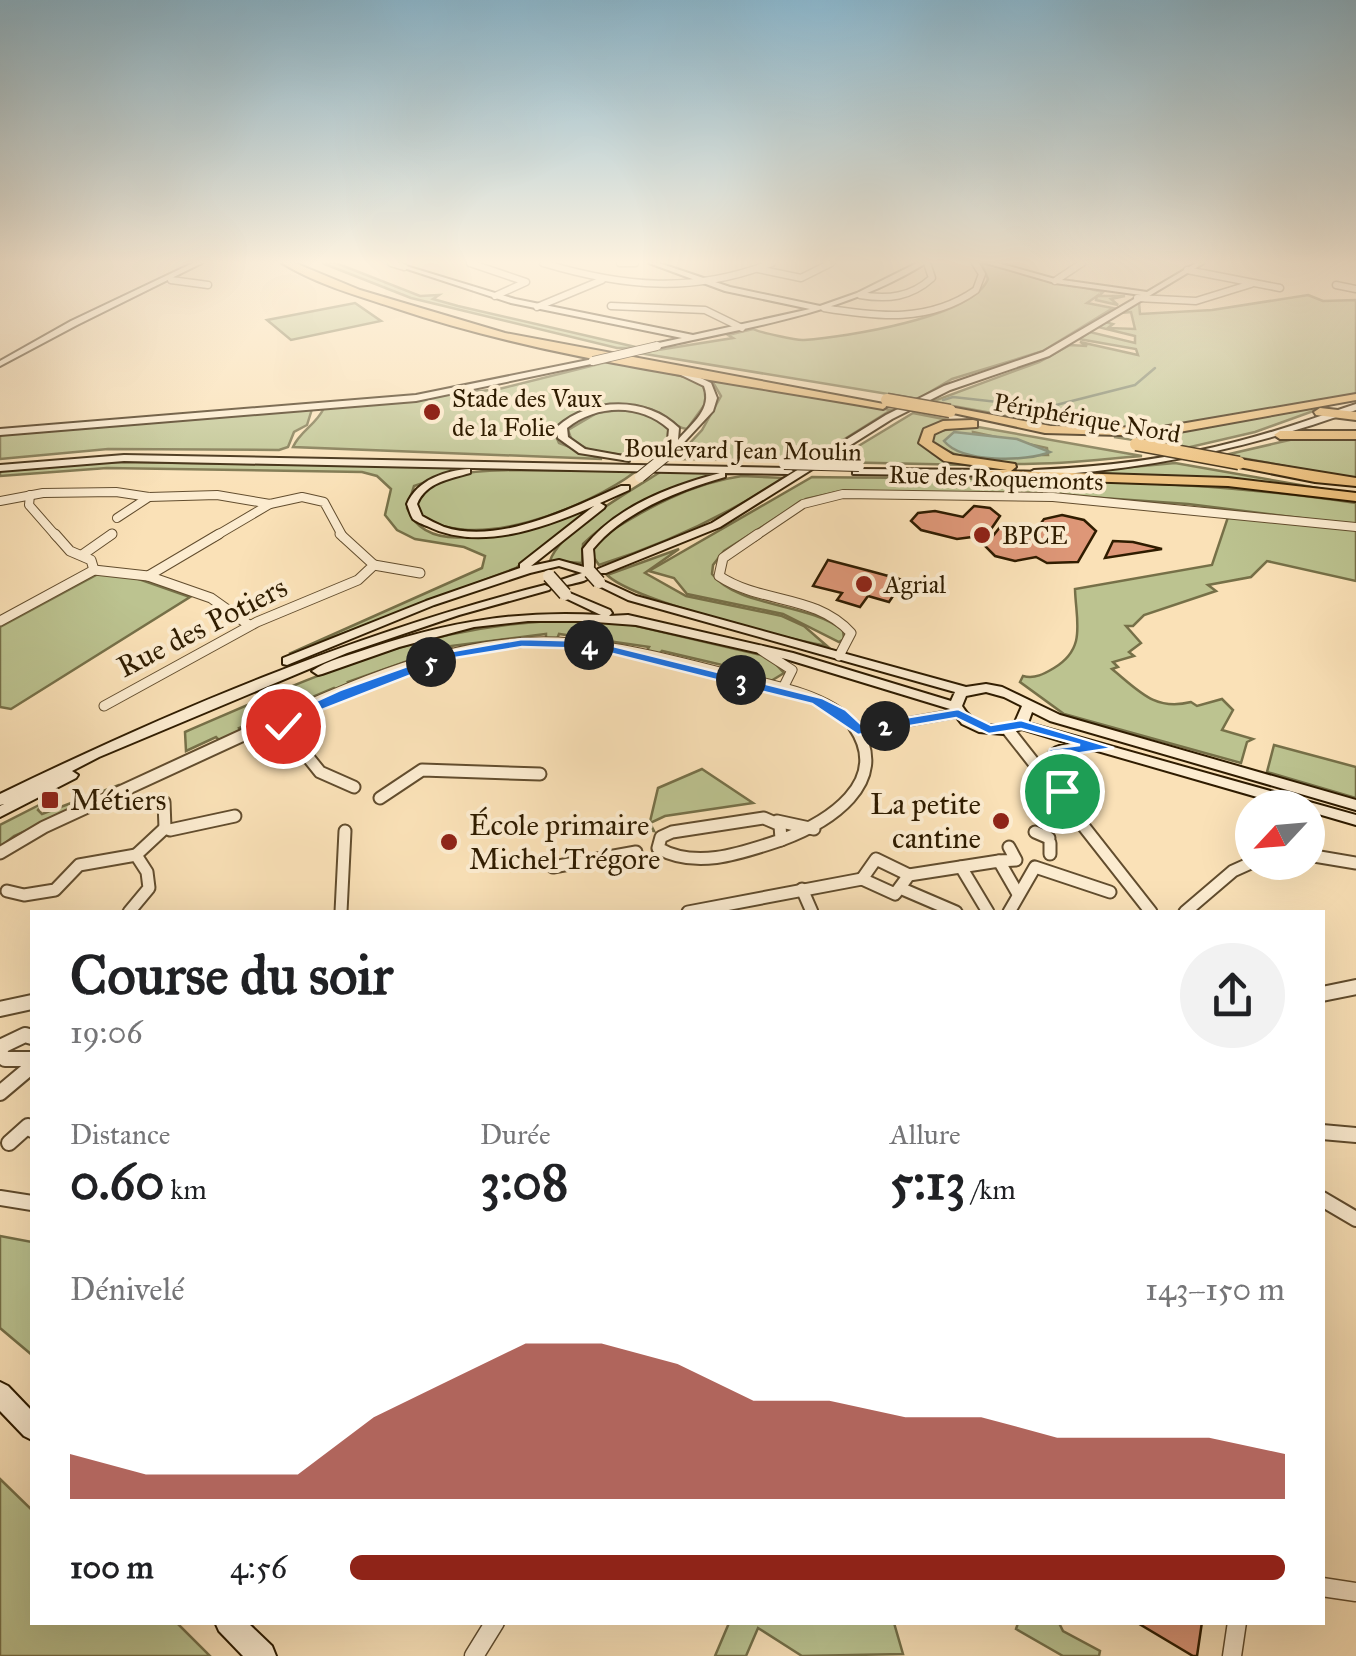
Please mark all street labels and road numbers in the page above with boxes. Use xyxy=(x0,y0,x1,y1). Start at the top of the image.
street label: Périphérique Nord xyxy=(991,386,1183,450)
street label: Boulevard Jean Moulin xyxy=(624,432,862,468)
street label: Rue des Roquemonts xyxy=(888,459,1104,497)
street label: Rue des Potiers xyxy=(111,569,293,685)

